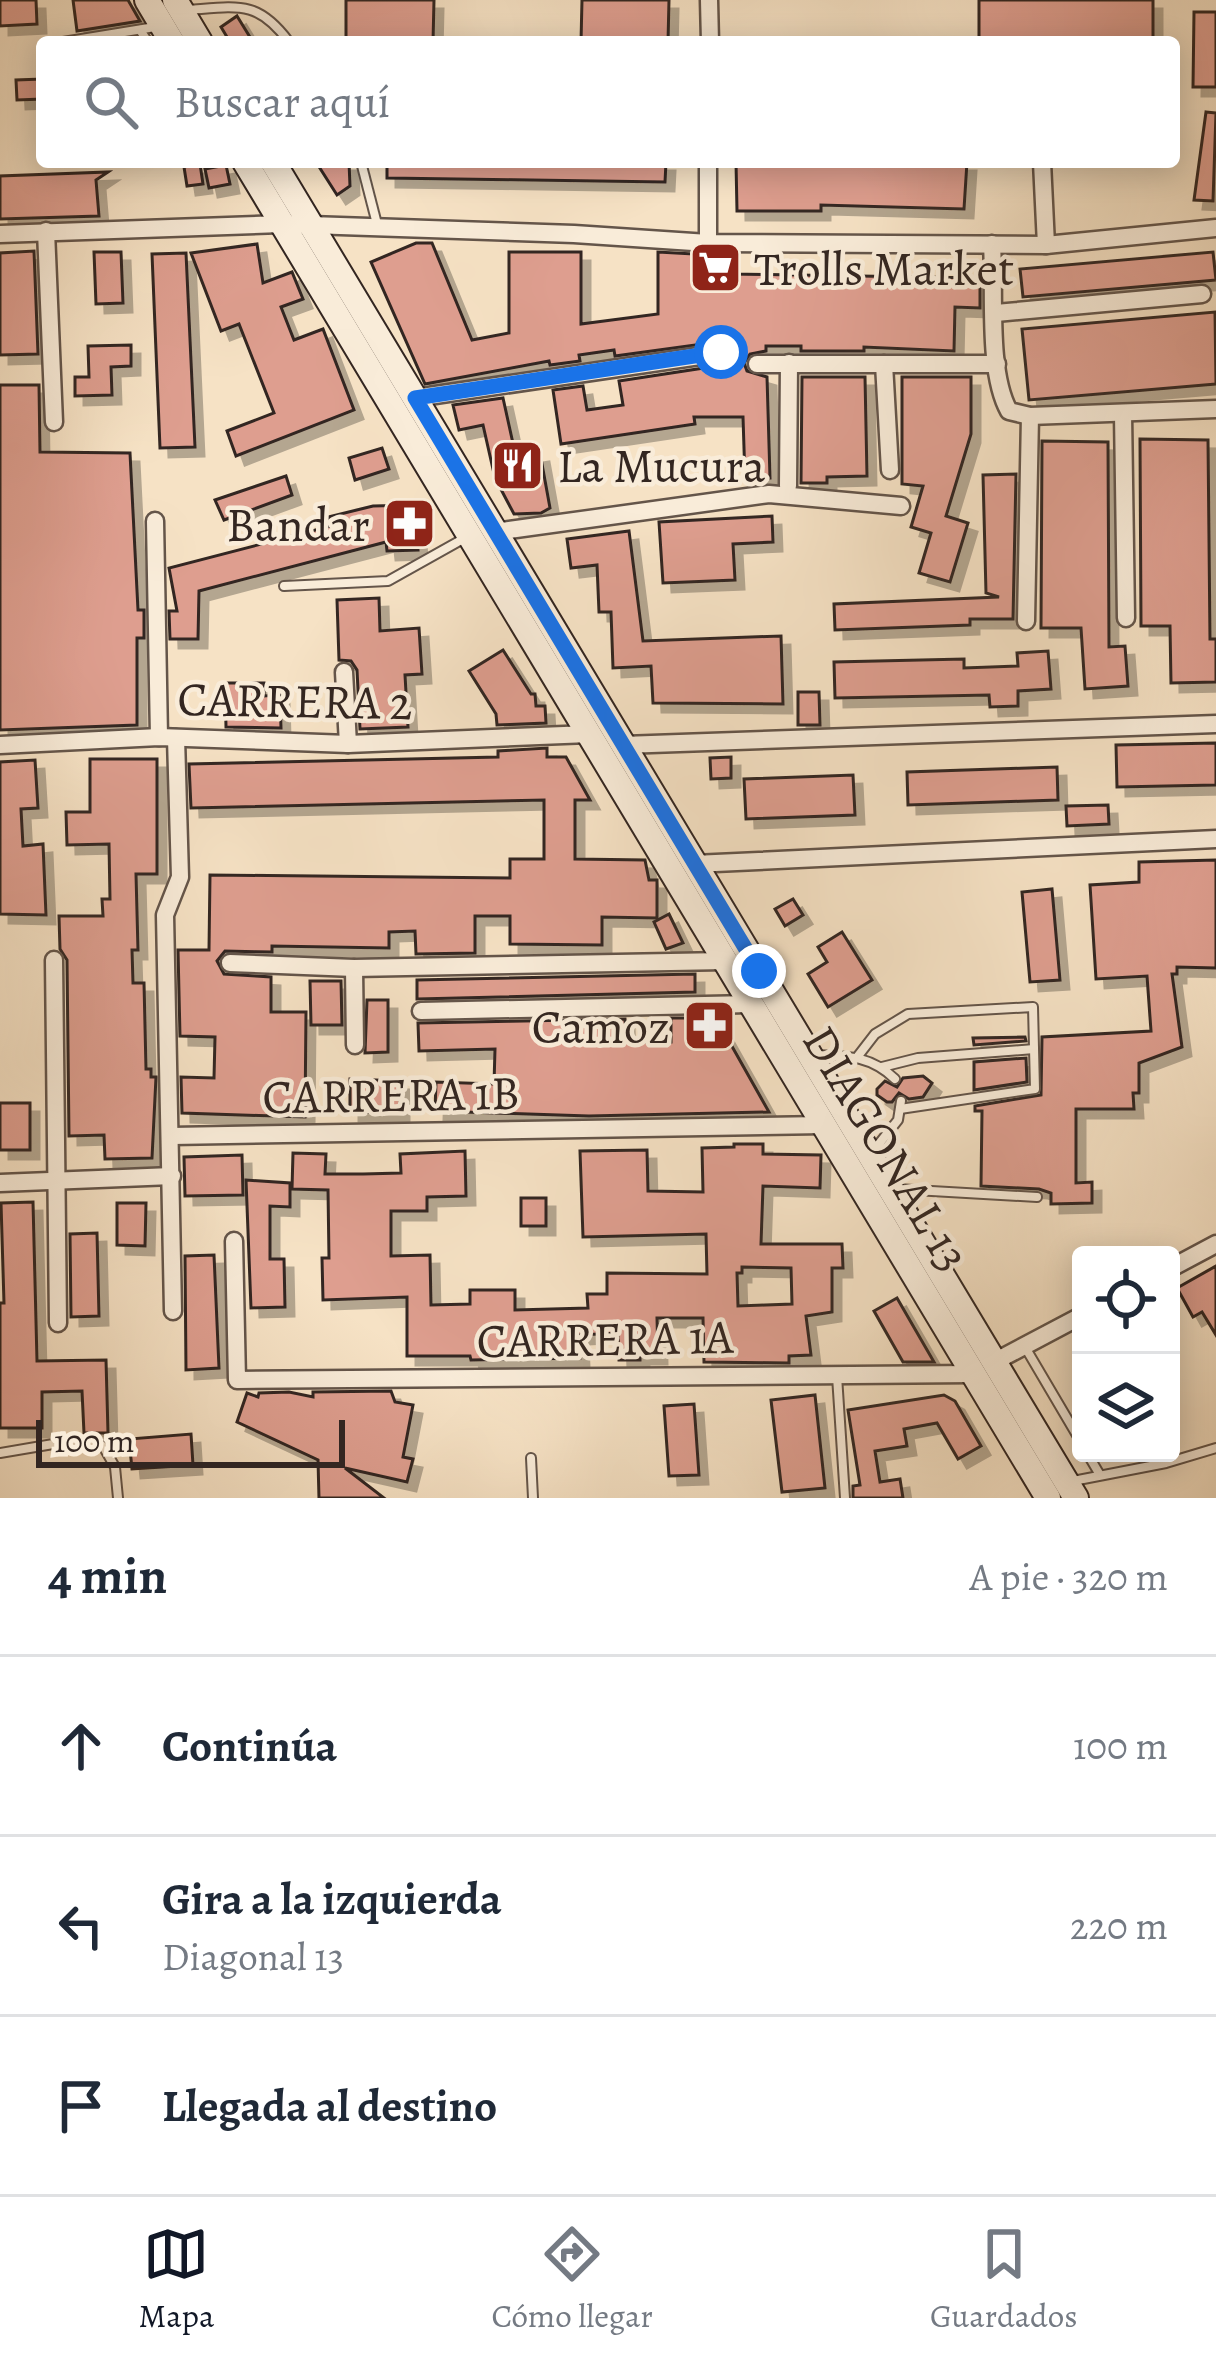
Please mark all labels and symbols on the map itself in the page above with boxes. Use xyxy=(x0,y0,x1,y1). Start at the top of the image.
place label: Trolls Market xyxy=(754,236,1014,302)
supermarket icon: Trolls Market xyxy=(687,240,743,296)
route start xyxy=(694,325,748,379)
place label: La Mucura xyxy=(557,433,766,499)
restaurant icon: La Mucura xyxy=(490,437,546,493)
place label: Bandar xyxy=(226,492,370,558)
pharmacy icon: Bandar xyxy=(381,496,437,552)
street label: CARRERA 2 xyxy=(177,666,413,736)
route end xyxy=(732,944,786,998)
place label: Camoz xyxy=(532,994,670,1060)
pharmacy icon: Camoz xyxy=(681,998,737,1054)
street label: DIAGONAL 13 xyxy=(787,1013,985,1284)
street label: CARRERA 1B xyxy=(262,1060,520,1130)
street label: CARRERA 1A xyxy=(476,1304,735,1374)
scale bar xyxy=(36,1414,345,1467)

